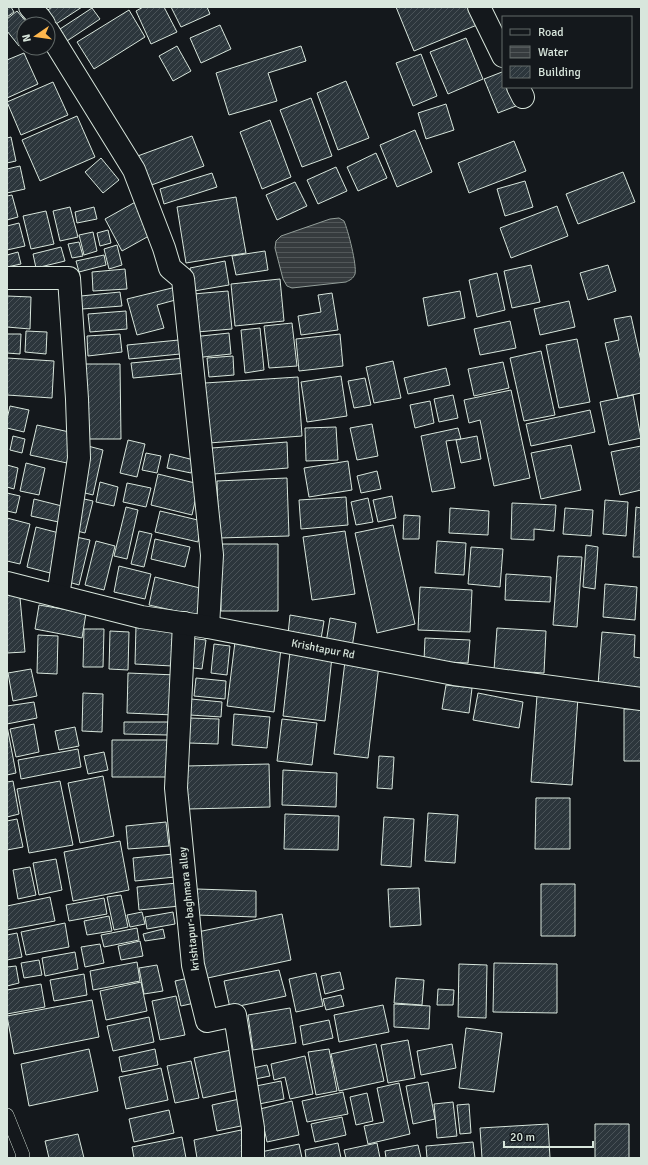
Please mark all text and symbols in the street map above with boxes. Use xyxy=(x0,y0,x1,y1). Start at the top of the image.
north arrow xyxy=(16,16,56,56)
legend xyxy=(502,16,632,88)
text: Road xyxy=(538,25,564,40)
text: N xyxy=(20,33,34,43)
text: Water xyxy=(538,45,569,60)
text: Building xyxy=(538,65,581,80)
street label: Krishtapur Rd xyxy=(290,636,356,662)
street label: krishtapur-baghmara alley xyxy=(176,846,202,972)
scale bar xyxy=(504,1123,593,1149)
text: 20 m xyxy=(510,1130,535,1145)

